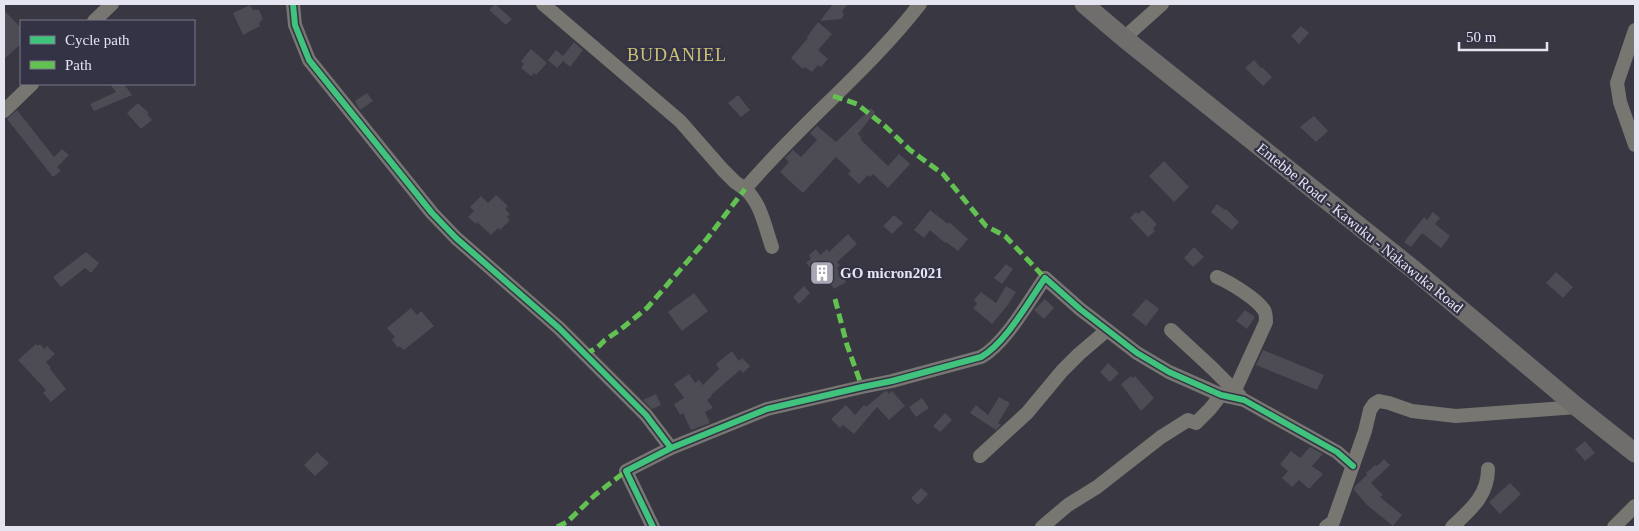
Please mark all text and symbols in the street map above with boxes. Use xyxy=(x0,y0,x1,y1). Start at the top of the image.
legend xyxy=(20,20,195,85)
scale bar xyxy=(1459,20,1546,52)
text: 50 m xyxy=(1466,29,1497,45)
text: Cycle path xyxy=(65,32,130,48)
district label: BUDANIEL xyxy=(627,45,727,65)
text: Path xyxy=(65,57,92,73)
street label: Entebbe Road - Kawuku - Nakawuka Road xyxy=(1254,140,1466,316)
building icon: GO micron2021 xyxy=(809,260,835,286)
place label: GO micron2021 xyxy=(840,265,943,281)

